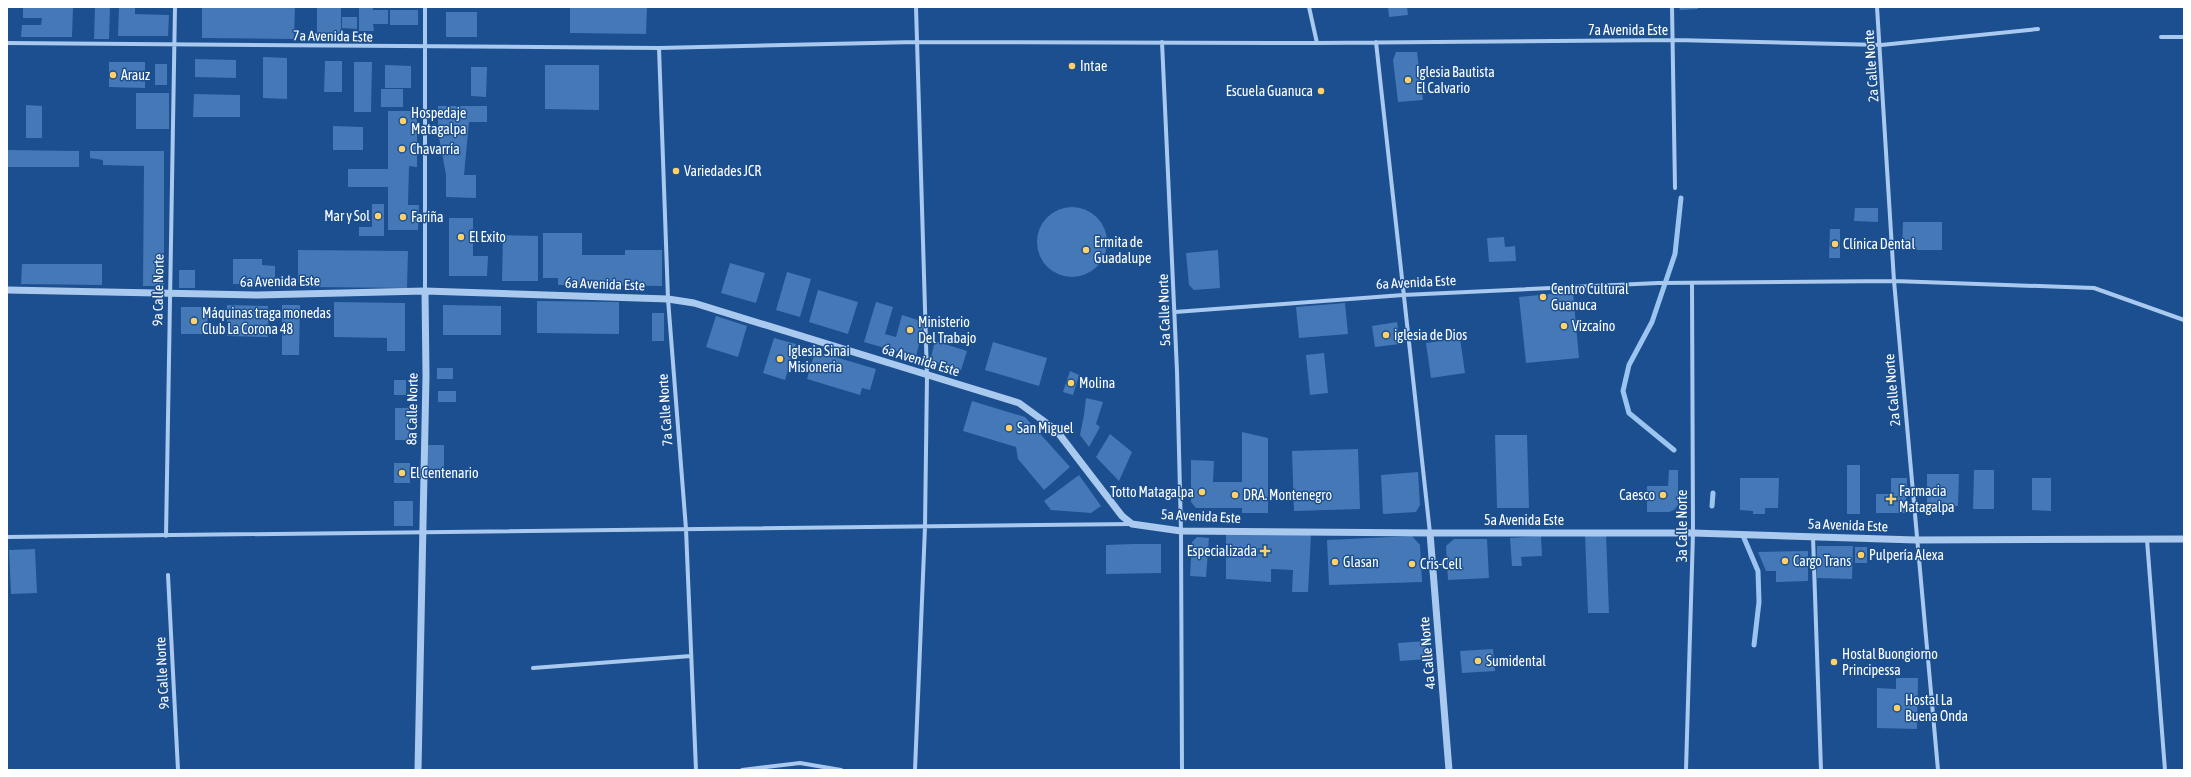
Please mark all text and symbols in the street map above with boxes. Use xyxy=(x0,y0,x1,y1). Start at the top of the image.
street label: 7a Avenida Este xyxy=(1588,22,1668,38)
street label: 7a Avenida Este xyxy=(293,27,373,45)
street label: 2a Calle Norte xyxy=(1860,29,1882,103)
place label: Intae xyxy=(1080,58,1107,74)
marker: Intae xyxy=(1067,61,1077,71)
place label: Iglesia Bautista El Calvario xyxy=(1416,64,1495,96)
place label: Arauz xyxy=(121,67,150,83)
marker: Arauz xyxy=(108,70,118,80)
marker: Iglesia Bautista El Calvario xyxy=(1403,75,1413,85)
place label: Escuela Guanuca xyxy=(1226,83,1313,99)
marker: Escuela Guanuca xyxy=(1316,86,1326,96)
place label: Hospedaje Matagalpa xyxy=(411,105,467,137)
marker: Hospedaje Matagalpa xyxy=(398,116,408,126)
place label: Chavarría xyxy=(410,141,460,157)
marker: Chavarría xyxy=(397,144,407,154)
place label: Variedades JCR xyxy=(684,163,761,179)
marker: Variedades JCR xyxy=(671,166,681,176)
place label: Mar y Sol xyxy=(324,208,370,224)
place label: Fariña xyxy=(411,209,444,225)
marker: Mar y Sol xyxy=(373,211,383,221)
marker: Fariña xyxy=(398,212,408,222)
place label: El Exito xyxy=(469,229,506,245)
marker: El Exito xyxy=(456,232,466,242)
place label: Ermita de Guadalupe xyxy=(1094,234,1151,266)
place label: Clínica Dental xyxy=(1843,236,1915,252)
marker: Clínica Dental xyxy=(1830,239,1840,249)
marker: Ermita de Guadalupe xyxy=(1081,245,1091,255)
street label: 9a Calle Norte xyxy=(149,254,167,326)
street label: 6a Avenida Este xyxy=(240,272,320,290)
street label: 6a Avenida Este xyxy=(1376,272,1456,292)
street label: 5a Calle Norte xyxy=(1155,274,1173,346)
street label: 6a Avenida Este xyxy=(565,275,645,293)
place label: Centro Cultural Guanuca xyxy=(1551,281,1629,313)
marker: Centro Cultural Guanuca xyxy=(1538,292,1548,302)
place label: Máquinas traga monedas Club La Corona 48 xyxy=(202,305,331,337)
place label: Ministerio Del Trabajo xyxy=(918,314,976,346)
marker: Máquinas traga monedas Club La Corona 48 xyxy=(189,316,199,326)
place label: Vizcaíno xyxy=(1572,318,1615,334)
marker: Vizcaíno xyxy=(1559,321,1569,331)
marker: Ministerio Del Trabajo xyxy=(905,325,915,335)
place label: iglesia de Dios xyxy=(1394,327,1467,343)
marker: iglesia de Dios xyxy=(1381,330,1391,340)
street label: 6a Avenida Este xyxy=(880,341,962,379)
place label: Iglesia Sinai Misioneria xyxy=(788,343,850,375)
street label: 2a Calle Norte xyxy=(1881,353,1903,427)
marker: Iglesia Sinai Misioneria xyxy=(775,354,785,364)
street label: 8a Calle Norte xyxy=(403,373,421,445)
street label: 7a Calle Norte xyxy=(654,373,676,447)
place label: Molina xyxy=(1079,375,1115,391)
marker: Molina xyxy=(1066,378,1076,388)
place label: San Miguel xyxy=(1017,420,1074,436)
marker: San Miguel xyxy=(1004,423,1014,433)
place label: El Centenario xyxy=(410,465,479,481)
marker: El Centenario xyxy=(397,468,407,478)
place label: Farmacia Matagalpa xyxy=(1899,483,1955,515)
place label: Totto Matagalpa xyxy=(1110,484,1194,500)
marker: Totto Matagalpa xyxy=(1197,487,1207,497)
place label: DRA. Montenegro xyxy=(1243,487,1332,503)
place label: Caesco xyxy=(1619,487,1655,503)
marker: DRA. Montenegro xyxy=(1230,490,1240,500)
marker: Caesco xyxy=(1658,490,1668,500)
street label: 3a Calle Norte xyxy=(1674,490,1690,562)
marker: Farmacia Matagalpa xyxy=(1886,494,1896,504)
street label: 5a Avenida Este xyxy=(1161,506,1241,526)
street label: 5a Avenida Este xyxy=(1484,512,1564,528)
street label: 5a Avenida Este xyxy=(1808,516,1888,534)
place label: Especializada xyxy=(1187,543,1257,559)
marker: Especializada xyxy=(1260,546,1270,556)
place label: Pulpería Alexa xyxy=(1869,547,1944,563)
marker: Pulpería Alexa xyxy=(1856,550,1866,560)
place label: Cargo Trans xyxy=(1793,553,1851,569)
place label: Glasan xyxy=(1343,554,1379,570)
place label: Cris-Cell xyxy=(1420,556,1462,572)
marker: Cargo Trans xyxy=(1780,556,1790,566)
marker: Glasan xyxy=(1330,557,1340,567)
marker: Cris-Cell xyxy=(1407,559,1417,569)
street label: 4a Calle Norte xyxy=(1416,616,1438,690)
street label: 9a Calle Norte xyxy=(152,636,172,710)
place label: Hostal Buongiorno Principessa xyxy=(1842,646,1938,678)
place label: Sumidental xyxy=(1486,653,1546,669)
marker: Sumidental xyxy=(1473,656,1483,666)
marker: Hostal Buongiorno Principessa xyxy=(1829,657,1839,667)
place label: Hostal La Buena Onda xyxy=(1905,692,1968,724)
marker: Hostal La Buena Onda xyxy=(1892,703,1902,713)

